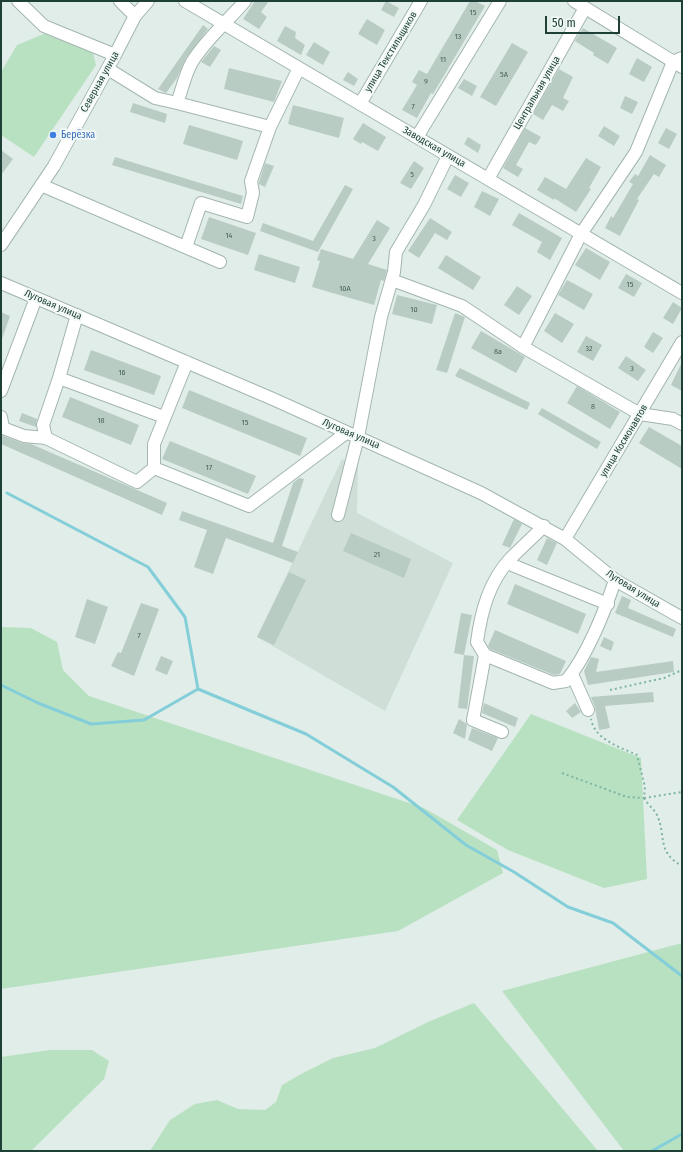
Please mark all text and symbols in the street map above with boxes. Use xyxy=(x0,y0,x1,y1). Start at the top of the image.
house number: 15 xyxy=(470,8,476,18)
scale bar xyxy=(547,8,622,34)
street label: улица Текстильщиков xyxy=(362,9,420,95)
text: 50 m xyxy=(552,16,576,30)
house number: 13 xyxy=(455,32,461,42)
street label: Северная улица xyxy=(78,50,122,114)
street label: Центральная улица xyxy=(511,54,563,132)
house number: 11 xyxy=(440,55,446,65)
house number: 5А xyxy=(500,70,508,80)
house number: 9 xyxy=(424,77,428,87)
house number: 7 xyxy=(411,102,415,112)
street label: Заводская улица xyxy=(400,124,468,170)
place label: Берёзка xyxy=(61,129,95,141)
marker: Берёзка xyxy=(48,130,58,140)
house number: 5 xyxy=(410,170,414,180)
house number: 14 xyxy=(226,231,232,241)
house number: 3 xyxy=(372,234,376,244)
house number: 15 xyxy=(627,280,633,290)
house number: 10А xyxy=(339,284,351,294)
street label: Луговая улица xyxy=(22,287,84,323)
house number: 10 xyxy=(410,305,418,315)
house number: 32 xyxy=(585,344,593,354)
house number: 8а xyxy=(494,347,502,357)
house number: 3 xyxy=(630,364,634,374)
house number: 16 xyxy=(118,368,126,378)
house number: 8 xyxy=(591,402,595,412)
street label: улица Космонавтов xyxy=(598,402,650,480)
house number: 18 xyxy=(97,416,105,426)
street label: Луговая улица xyxy=(320,416,382,452)
house number: 15 xyxy=(242,418,248,428)
house number: 17 xyxy=(206,463,212,473)
house number: 21 xyxy=(374,550,380,560)
street label: Луговая улица xyxy=(604,568,662,610)
house number: 7 xyxy=(137,631,141,641)

